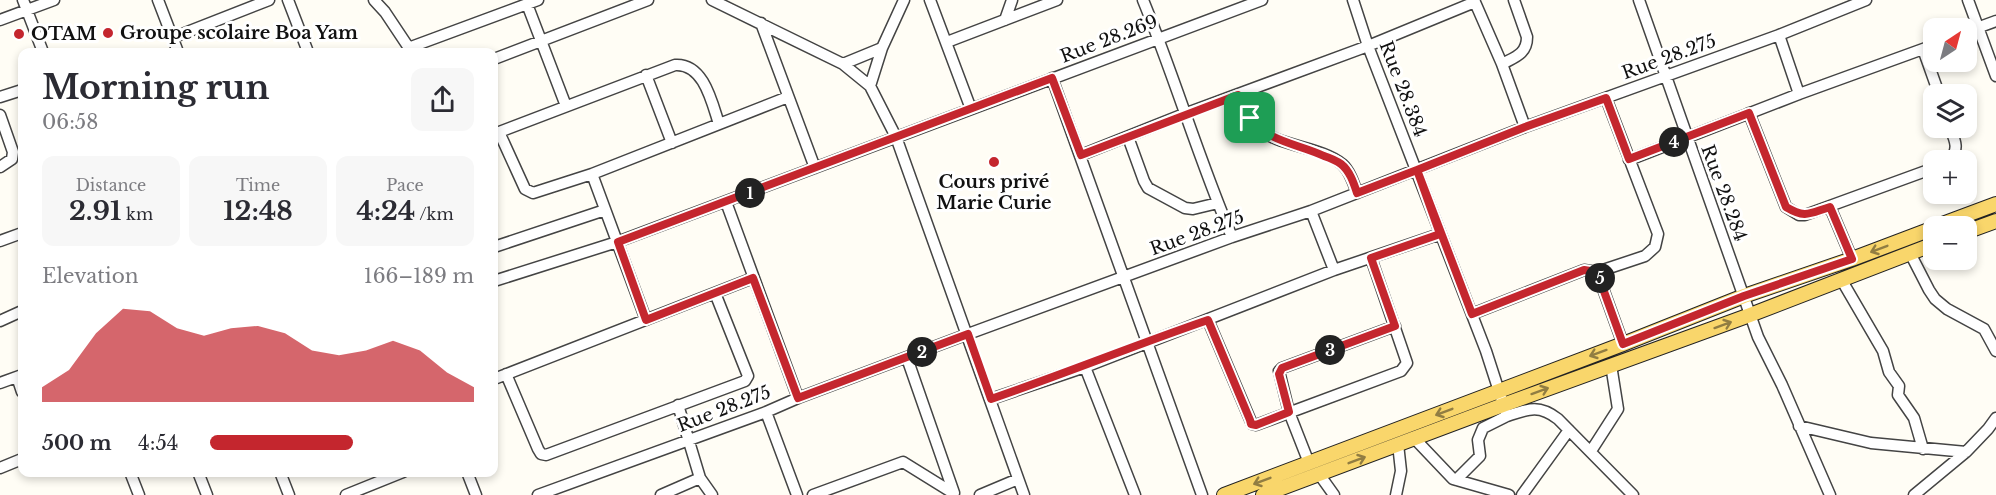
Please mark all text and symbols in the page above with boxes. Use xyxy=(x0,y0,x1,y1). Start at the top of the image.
street label: Rue 28.269 xyxy=(1057,10,1161,68)
north arrow xyxy=(1923,18,1977,72)
map controls xyxy=(1923,18,1977,270)
place label: Groupe scolaire Boa Yam xyxy=(120,22,358,44)
place label: OTAM xyxy=(31,23,97,45)
marker: Groupe scolaire Boa Yam xyxy=(101,26,115,40)
marker: OTAM xyxy=(12,27,26,41)
street label: Rue 28.275 xyxy=(1619,30,1719,84)
street label: Rue 28.384 xyxy=(1375,38,1431,140)
text: Morning run xyxy=(42,67,270,108)
button: share xyxy=(411,68,474,131)
button: layers xyxy=(1923,84,1977,138)
pin xyxy=(1224,92,1275,143)
icon: arrive xyxy=(1233,101,1266,134)
text: 06:58 xyxy=(42,110,98,134)
pin: 4 xyxy=(1659,127,1689,157)
text: 4 xyxy=(1669,132,1679,152)
street label: Rue 28.284 xyxy=(1696,142,1752,244)
button: + xyxy=(1923,150,1977,204)
marker: Cours privé Marie Curie xyxy=(987,155,1001,169)
place label: Cours privé Marie Curie xyxy=(936,171,1052,214)
text: Distance xyxy=(76,175,146,195)
text: Time xyxy=(236,175,280,195)
text: Pace xyxy=(386,175,424,195)
pin: 1 xyxy=(735,178,765,208)
text: 1 xyxy=(747,183,753,203)
text: 2.91 xyxy=(69,195,121,227)
text: 12:48 xyxy=(223,195,293,227)
text: 4:24 xyxy=(356,195,415,227)
text: km xyxy=(121,204,153,224)
text: /km xyxy=(415,204,454,224)
street label: Rue 28.275 xyxy=(1147,206,1247,260)
button: − xyxy=(1923,216,1977,270)
one-way arrow xyxy=(1870,244,1889,255)
pin: 5 xyxy=(1585,263,1615,293)
text: Elevation xyxy=(42,264,139,288)
text: 166–189 m xyxy=(364,264,474,288)
text: 5 xyxy=(1595,268,1605,288)
one-way arrow xyxy=(1714,318,1732,329)
pin: 3 xyxy=(1315,335,1345,365)
pin: 2 xyxy=(907,337,937,367)
text: 3 xyxy=(1325,340,1335,360)
text: 2 xyxy=(917,342,927,362)
one-way arrow xyxy=(1589,349,1608,360)
street label: Rue 28.275 xyxy=(674,381,774,437)
one-way arrow xyxy=(1530,385,1549,396)
one-way arrow xyxy=(1435,407,1454,418)
text: 500 m xyxy=(42,431,112,455)
text: 4:54 xyxy=(138,431,178,455)
one-way arrow xyxy=(1348,453,1366,464)
one-way arrow xyxy=(1253,476,1271,487)

